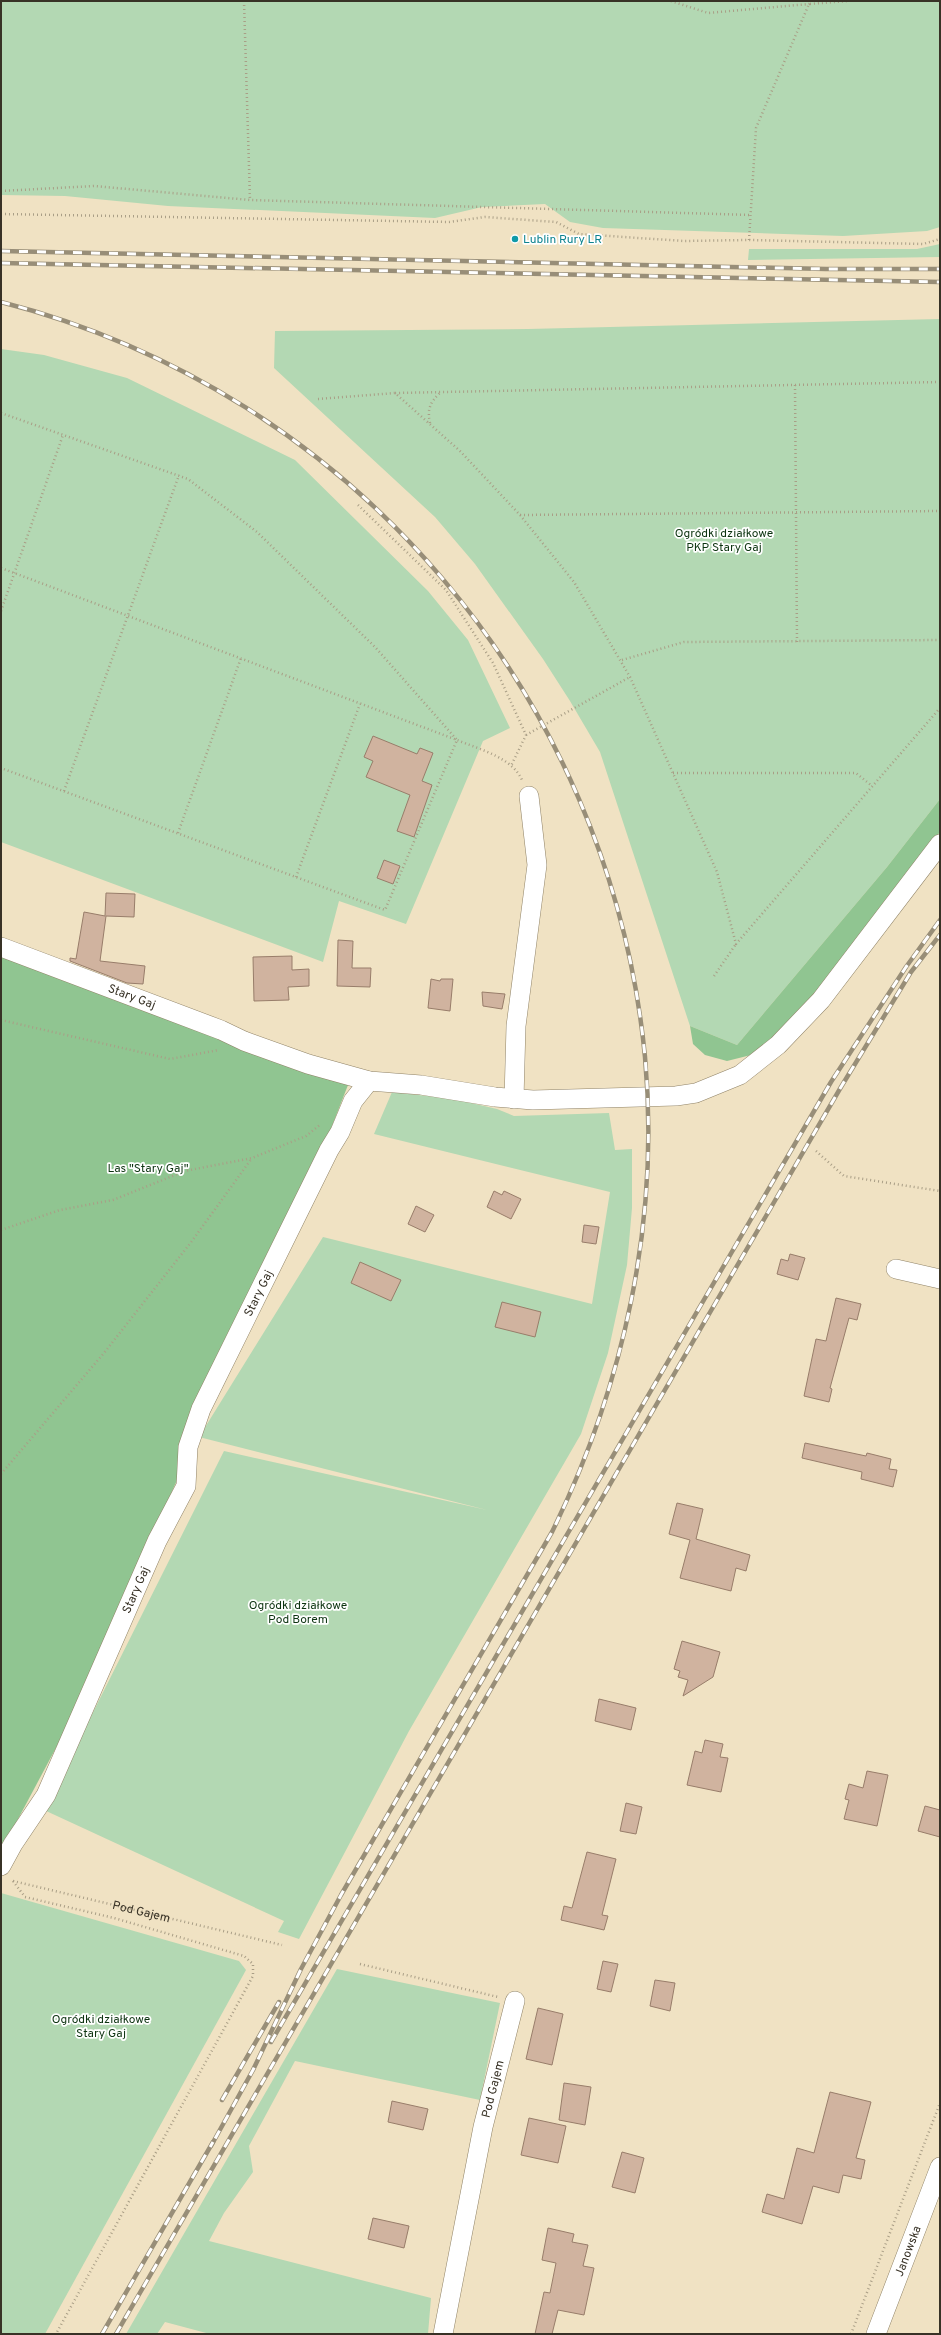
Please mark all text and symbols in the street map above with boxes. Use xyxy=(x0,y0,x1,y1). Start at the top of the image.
place label: Lublin Rury LR xyxy=(523,232,602,248)
marker: Lublin Rury LR xyxy=(510,234,520,244)
park label: Ogródki działkowe PKP Stary Gaj xyxy=(675,526,773,556)
street label: Stary Gaj xyxy=(105,981,158,1014)
park label: Las "Stary Gaj" xyxy=(107,1161,189,1177)
street label: Stary Gaj xyxy=(241,1268,277,1319)
street label: Stary Gaj xyxy=(119,1564,154,1616)
park label: Ogródki działkowe Pod Borem xyxy=(249,1598,347,1628)
street label: Pod Gajem xyxy=(111,1898,172,1927)
park label: Ogródki działkowe Stary Gaj xyxy=(52,2012,150,2042)
street label: Pod Gajem xyxy=(479,2059,509,2120)
street label: Janowska xyxy=(892,2224,926,2279)

